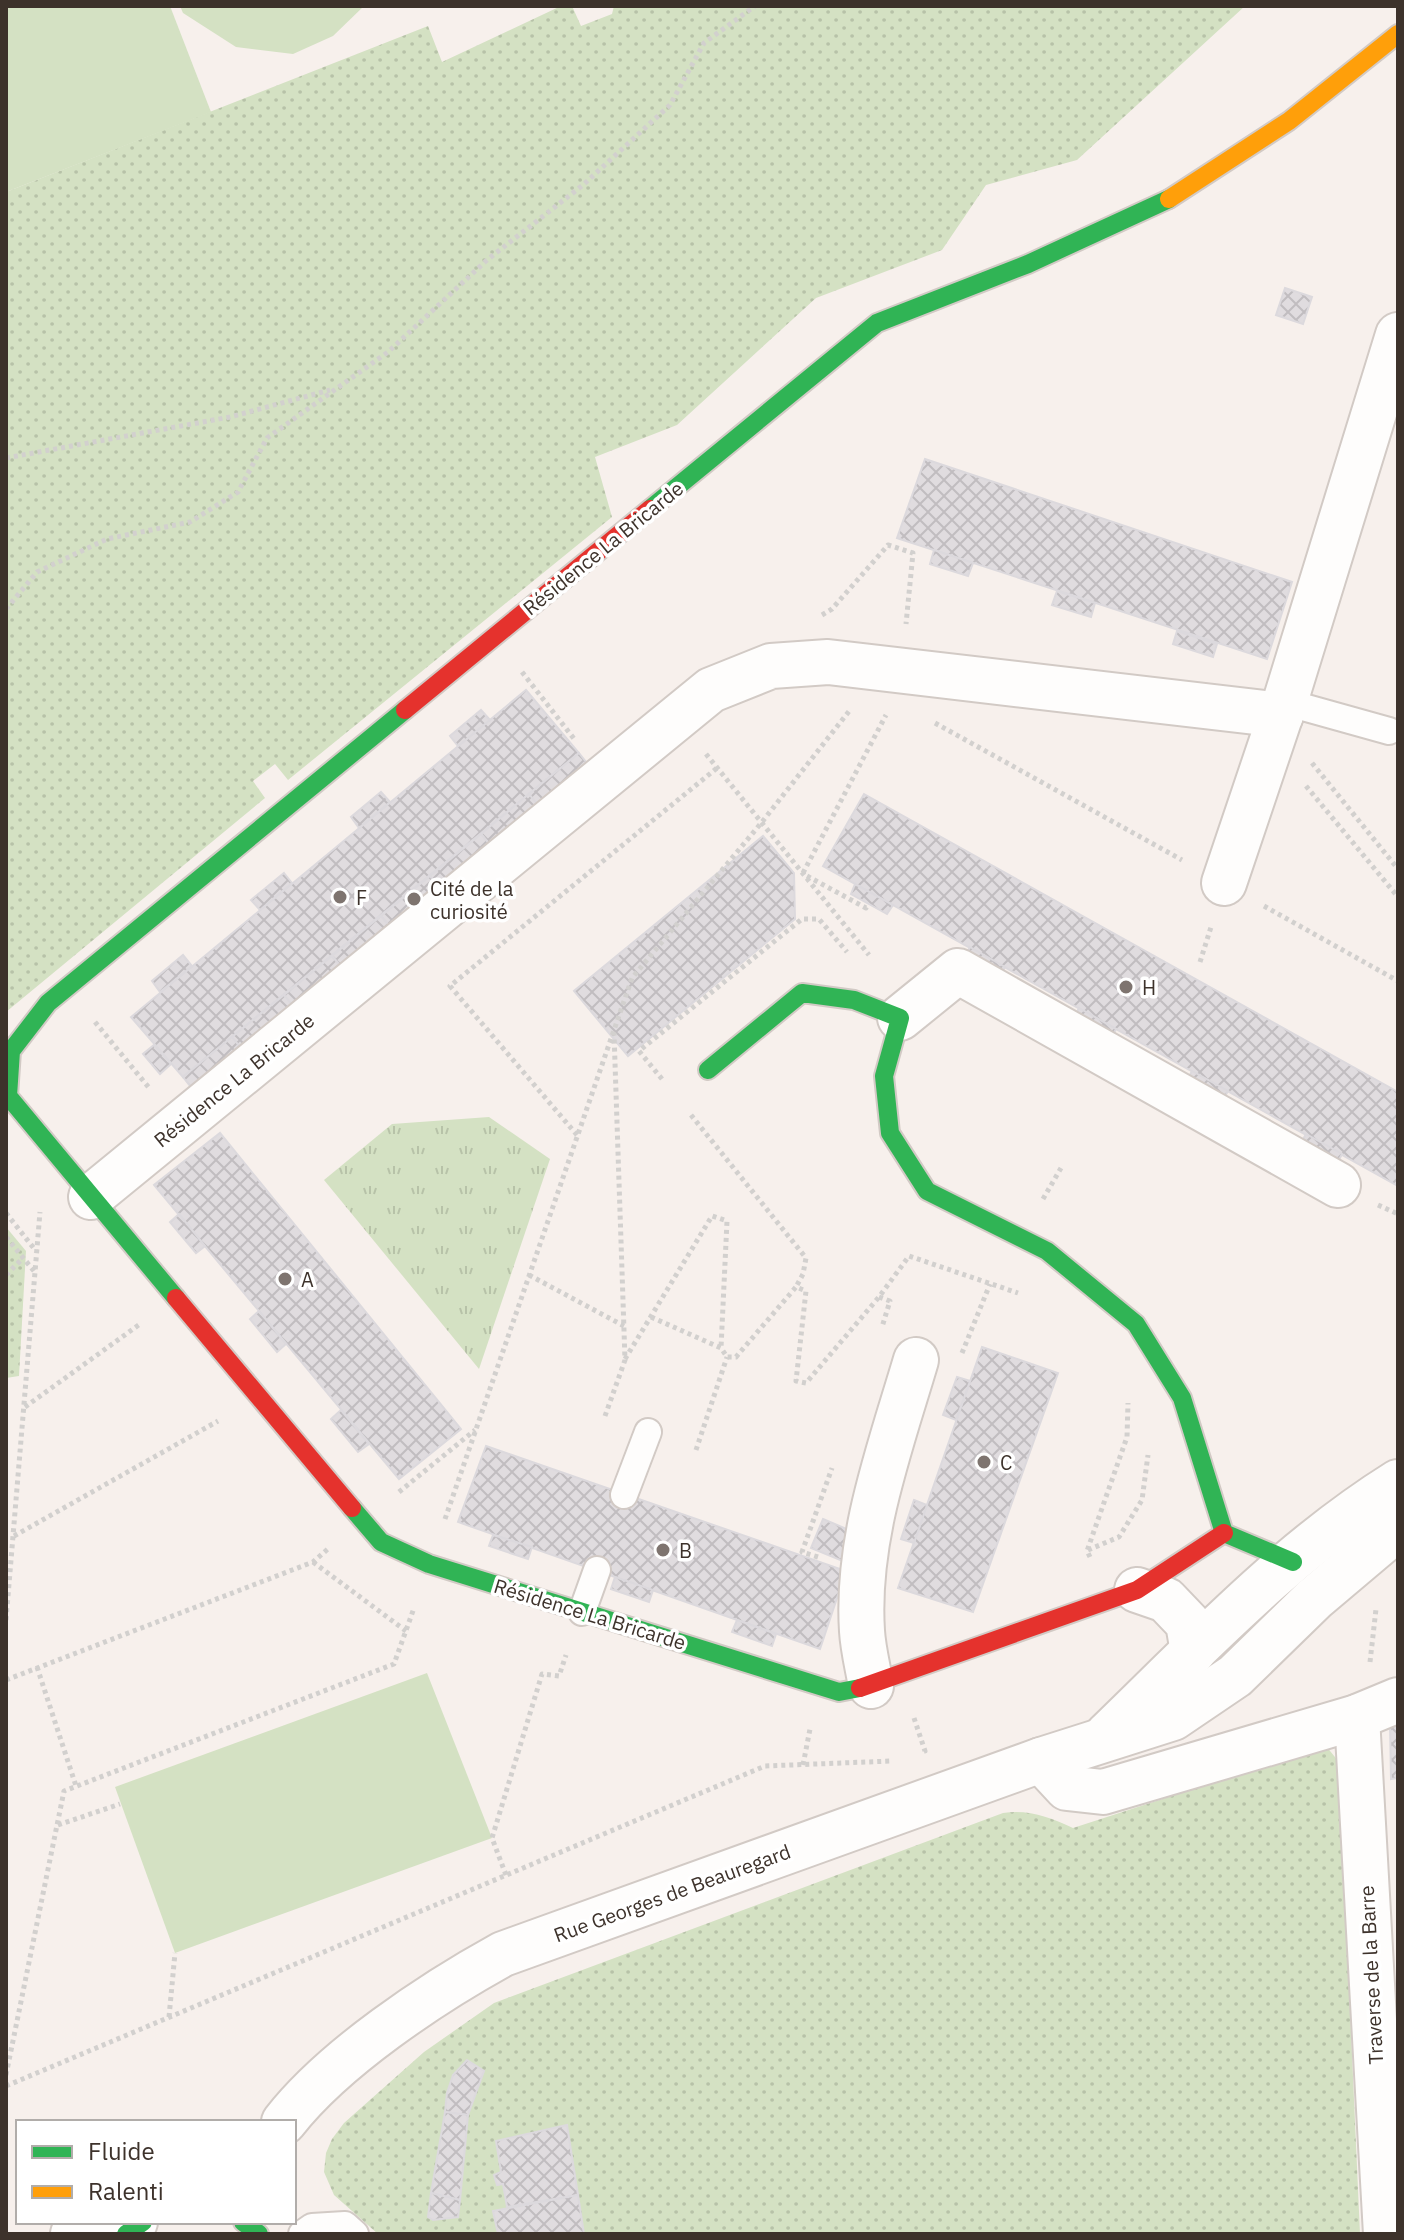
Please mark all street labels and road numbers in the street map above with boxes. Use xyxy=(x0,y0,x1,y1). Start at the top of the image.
street label: Résidence La Bricarde xyxy=(517,475,689,621)
street label: Résidence La Bricarde xyxy=(148,1007,320,1153)
street label: Résidence La Bricarde xyxy=(491,1572,689,1656)
street label: Rue Georges de Beauregard xyxy=(550,1838,794,1948)
street label: Traverse de la Barre xyxy=(1353,1885,1389,2065)

